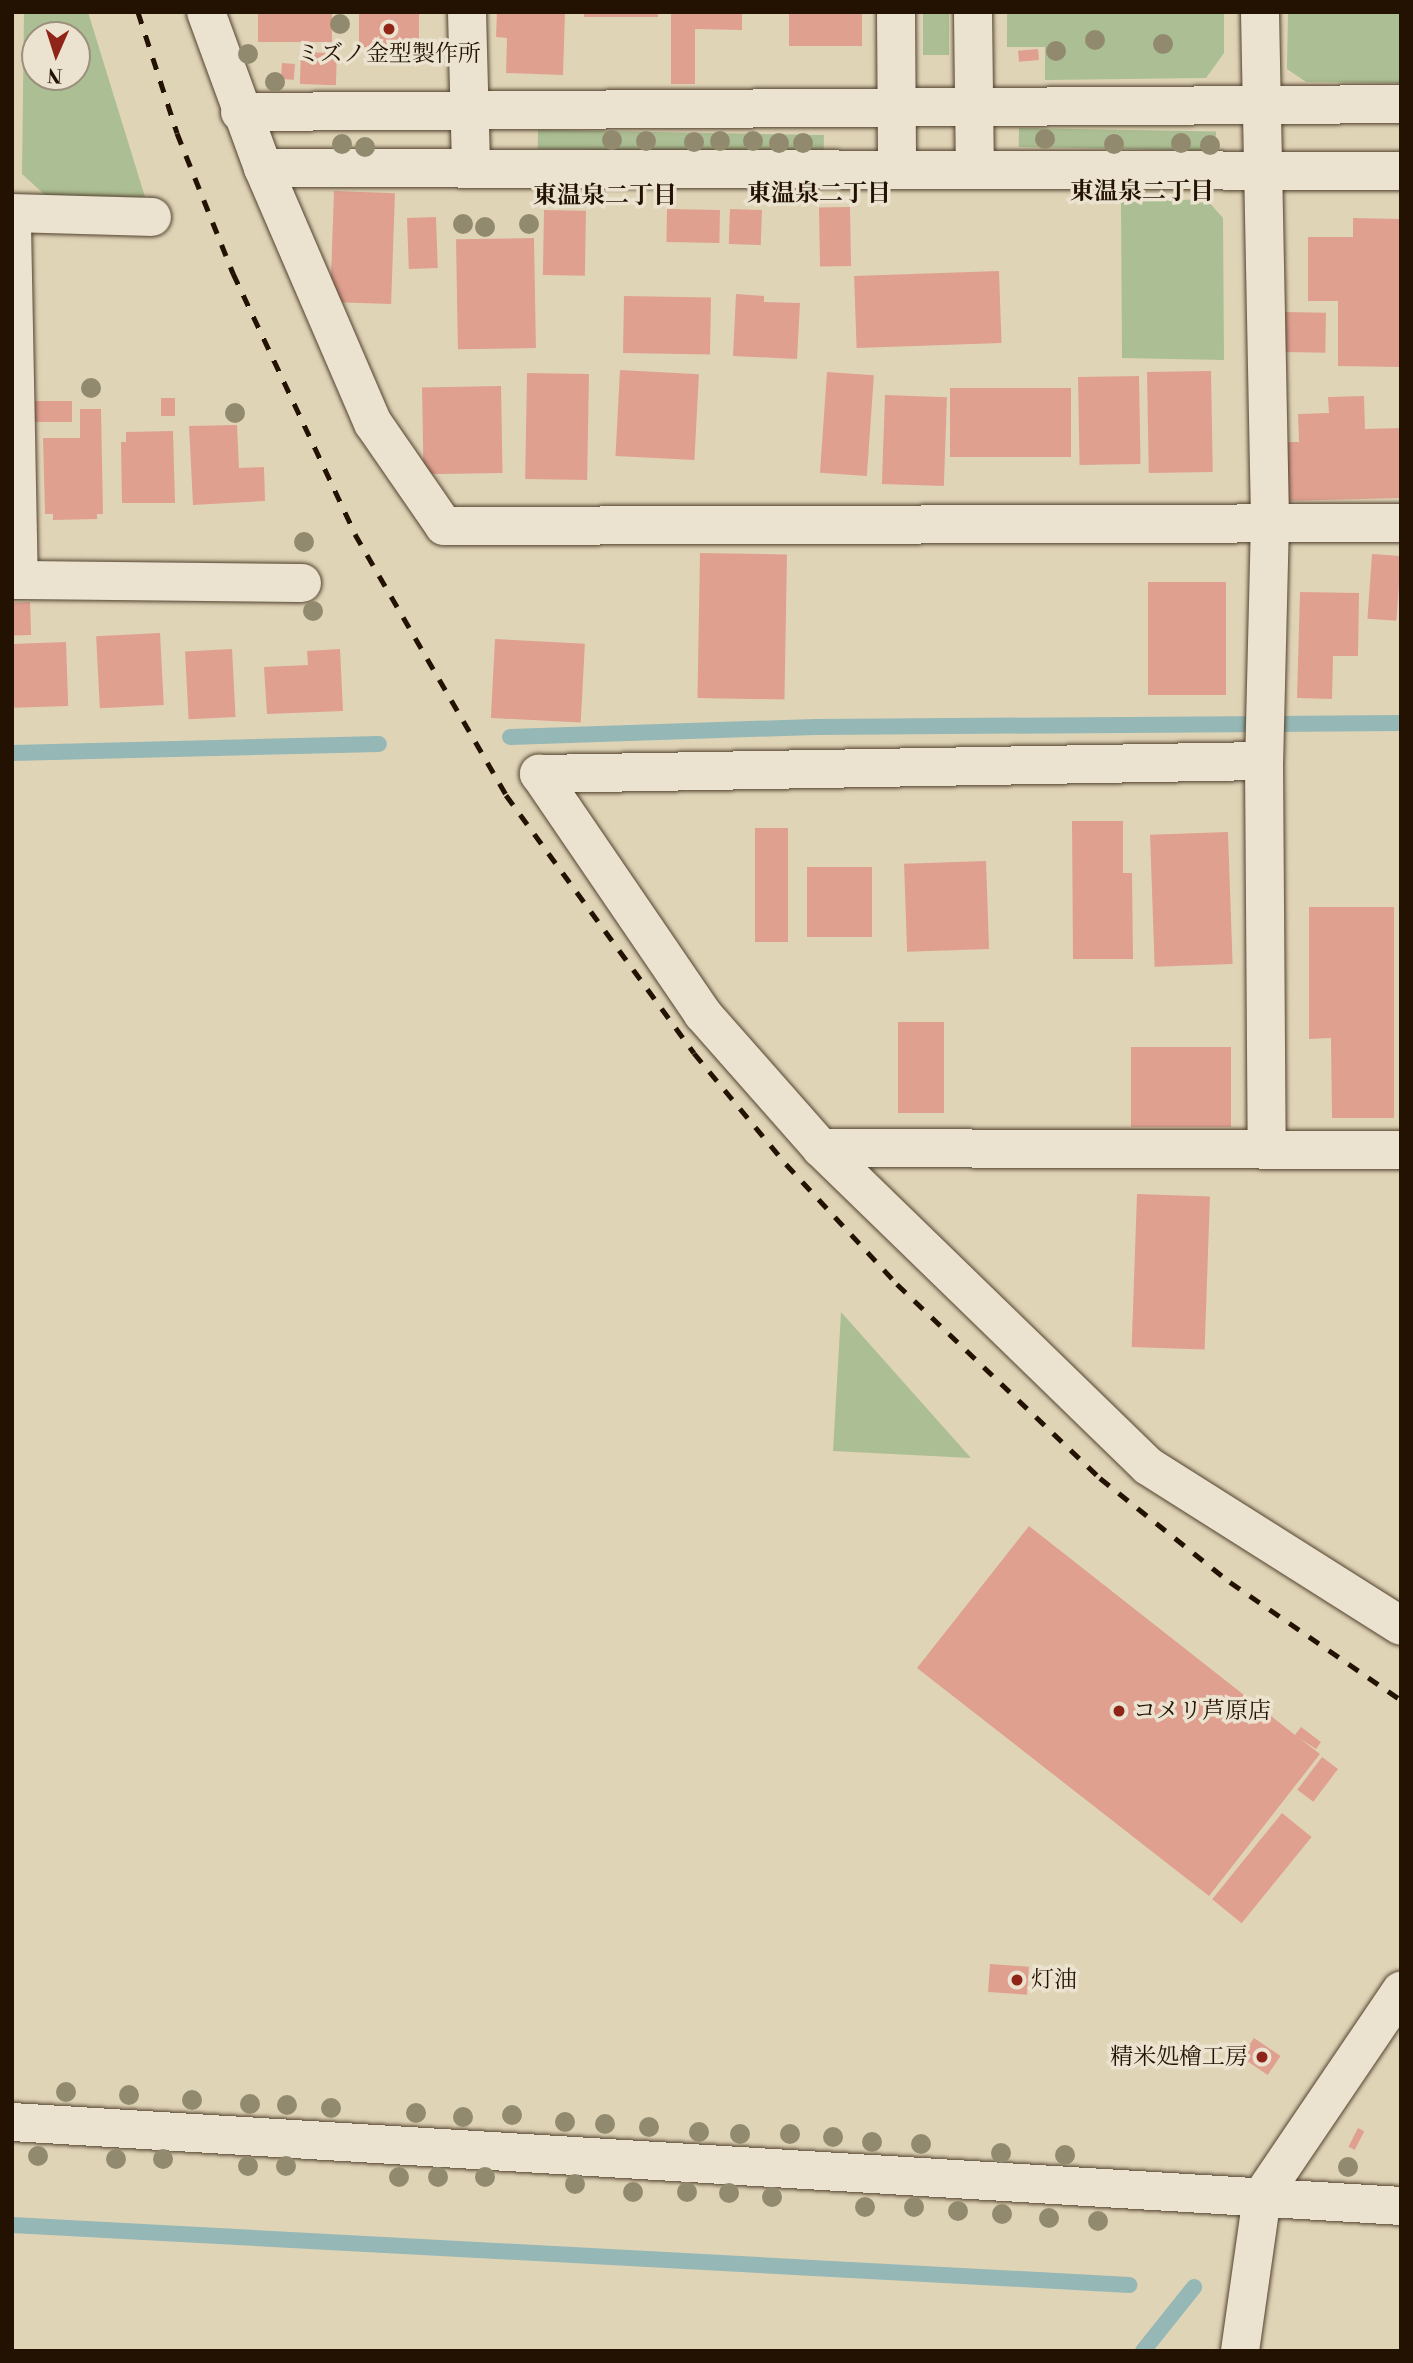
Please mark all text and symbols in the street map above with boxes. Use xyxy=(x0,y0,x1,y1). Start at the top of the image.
north arrow xyxy=(21,21,91,91)
marker: ミズノ金型製作所 xyxy=(381,21,397,37)
place label: ミズノ金型製作所 xyxy=(297,40,481,68)
text: N xyxy=(47,63,63,87)
district label: 東温泉二丁目 xyxy=(1070,179,1214,207)
district label: 東温泉二丁目 xyxy=(747,181,891,209)
district label: 東温泉二丁目 xyxy=(533,183,677,211)
place label: コメリ芦原店 xyxy=(1133,1697,1271,1725)
marker: コメリ芦原店 xyxy=(1111,1703,1127,1719)
place label: 灯油 xyxy=(1031,1966,1077,1994)
marker: 灯油 xyxy=(1009,1972,1025,1988)
place label: 精米処檜工房 xyxy=(1110,2043,1248,2071)
marker: 精米処檜工房 xyxy=(1254,2049,1270,2065)

